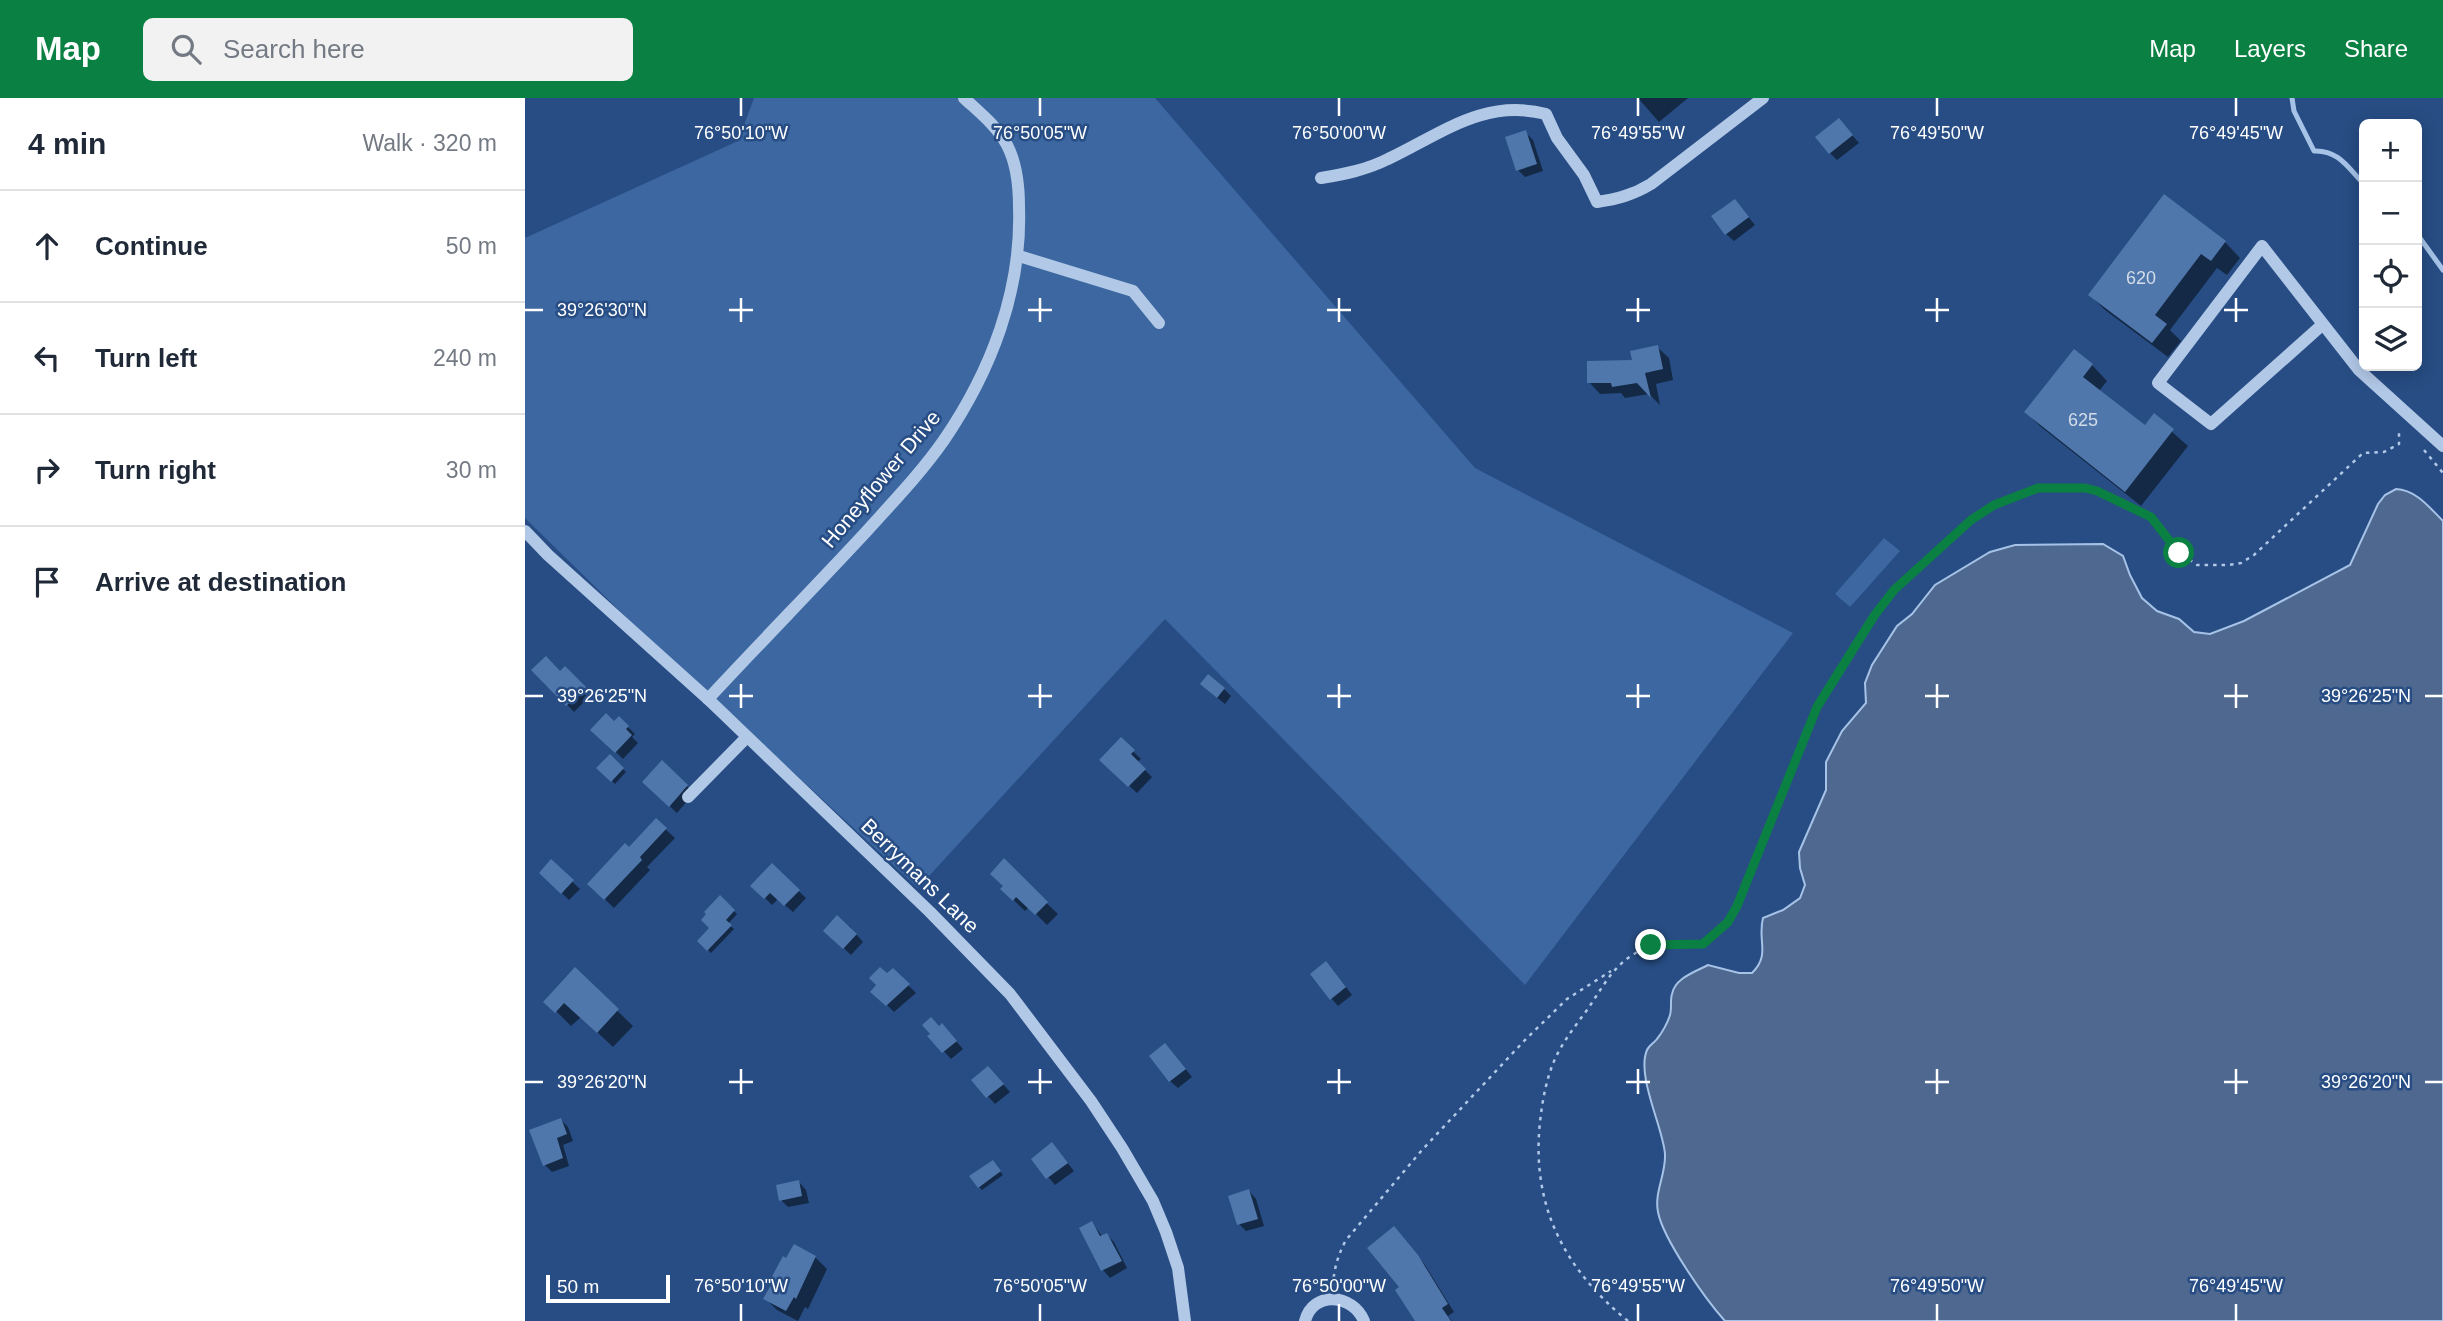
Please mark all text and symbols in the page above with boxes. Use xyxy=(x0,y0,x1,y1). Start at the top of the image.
search box xyxy=(143,18,633,81)
text: Map xyxy=(35,30,101,67)
icon: search xyxy=(167,30,205,68)
text: Search here xyxy=(223,34,365,64)
text: Map xyxy=(2149,35,2196,62)
text: Layers xyxy=(2234,35,2306,62)
text: Share xyxy=(2344,35,2408,62)
map controls xyxy=(2359,119,2422,371)
button: + xyxy=(2359,119,2422,182)
text: 76°50'10"W xyxy=(694,123,788,143)
text: 76°50'05"W xyxy=(993,123,1087,143)
text: 76°50'00"W xyxy=(1292,123,1386,143)
text: 76°49'55"W xyxy=(1591,123,1685,143)
text: 76°49'50"W xyxy=(1890,123,1984,143)
text: 76°49'45"W xyxy=(2189,123,2283,143)
text: 4 min xyxy=(28,127,106,160)
text: Walk · 320 m xyxy=(362,130,497,156)
button: − xyxy=(2359,182,2422,245)
icon: ahead xyxy=(28,227,66,265)
text: Continue xyxy=(95,231,208,261)
text: 50 m xyxy=(446,233,497,259)
button: locate xyxy=(2359,245,2422,308)
house number: 620 xyxy=(2126,268,2156,288)
text: 39°26'30"N xyxy=(557,300,647,320)
button: layers xyxy=(2359,308,2422,371)
icon: left xyxy=(28,339,66,377)
text: Turn left xyxy=(95,343,197,373)
text: 240 m xyxy=(433,345,497,371)
street label: Honeyflower Drive xyxy=(817,406,945,552)
house number: 625 xyxy=(2068,410,2098,430)
icon: right xyxy=(28,451,66,489)
text: Turn right xyxy=(95,455,216,485)
text: 30 m xyxy=(446,457,497,483)
route start xyxy=(2163,537,2194,568)
icon: arrive xyxy=(28,563,66,601)
text: Arrive at destination xyxy=(95,567,346,597)
text: 39°26'25"N xyxy=(557,686,647,706)
text: 39°26'25"N xyxy=(2321,686,2411,706)
street label: Berrymans Lane xyxy=(857,814,984,937)
route end xyxy=(1635,929,1666,960)
text: 39°26'20"N xyxy=(557,1072,647,1092)
text: 39°26'20"N xyxy=(2321,1072,2411,1092)
scale bar xyxy=(546,1272,670,1304)
text: 50 m xyxy=(557,1276,599,1297)
text: 76°50'10"W xyxy=(694,1276,788,1296)
text: 76°50'05"W xyxy=(993,1276,1087,1296)
text: 76°50'00"W xyxy=(1292,1276,1386,1296)
text: 76°49'55"W xyxy=(1591,1276,1685,1296)
text: 76°49'50"W xyxy=(1890,1276,1984,1296)
text: 76°49'45"W xyxy=(2189,1276,2283,1296)

